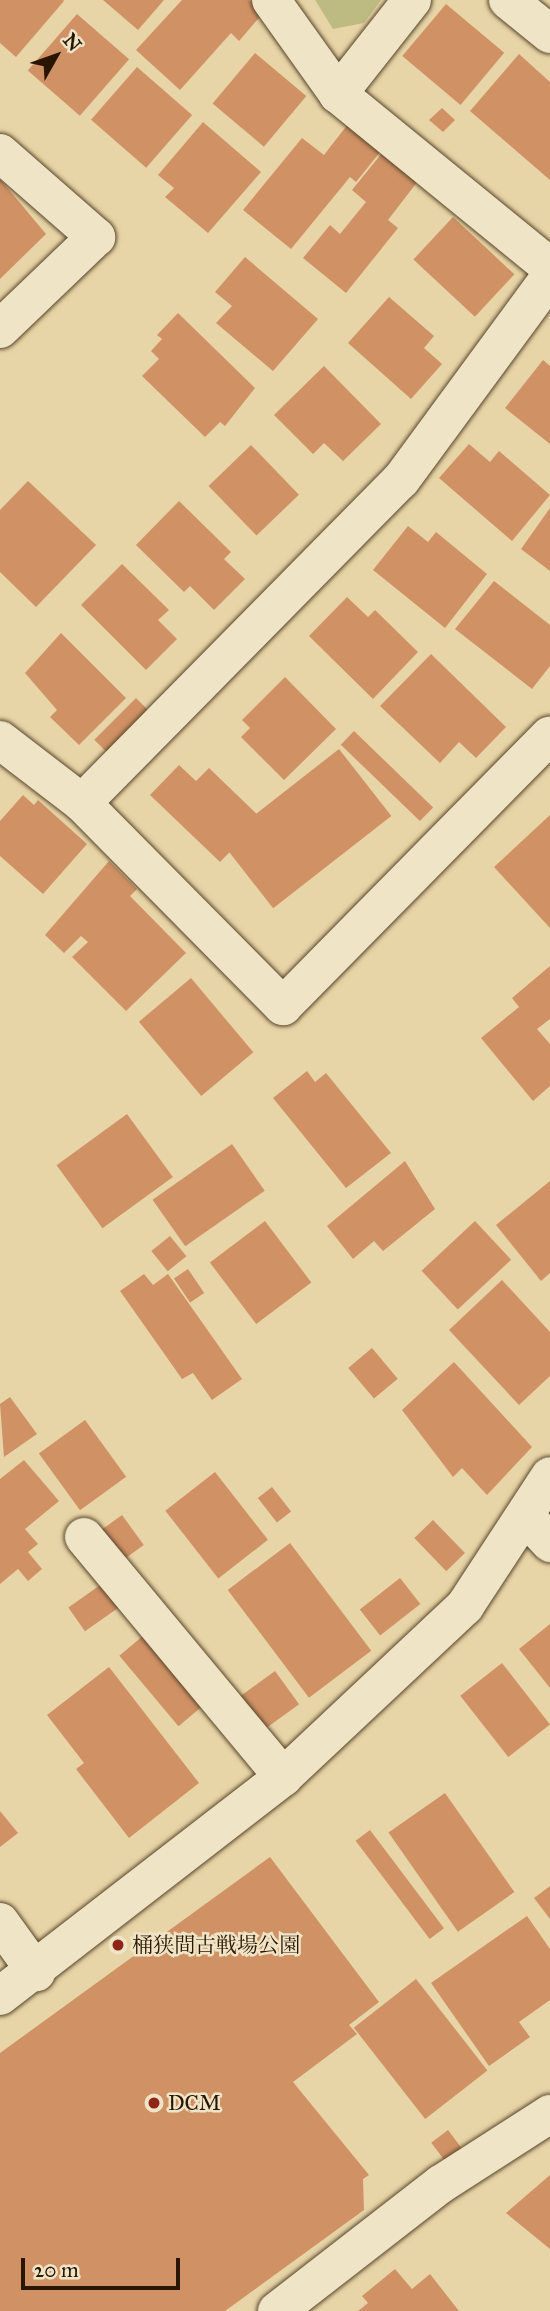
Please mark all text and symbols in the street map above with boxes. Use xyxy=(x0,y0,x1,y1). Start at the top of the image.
north arrow xyxy=(21,21,91,91)
text: N xyxy=(58,29,86,56)
place label: 桶狭間古戦場公園 xyxy=(132,1932,300,1958)
marker: 桶狭間古戦場公園 xyxy=(110,1937,126,1953)
place label: DCM xyxy=(168,2090,221,2116)
marker: DCM xyxy=(146,2095,162,2111)
scale bar xyxy=(24,2244,184,2288)
text: 20 m xyxy=(34,2257,79,2283)

